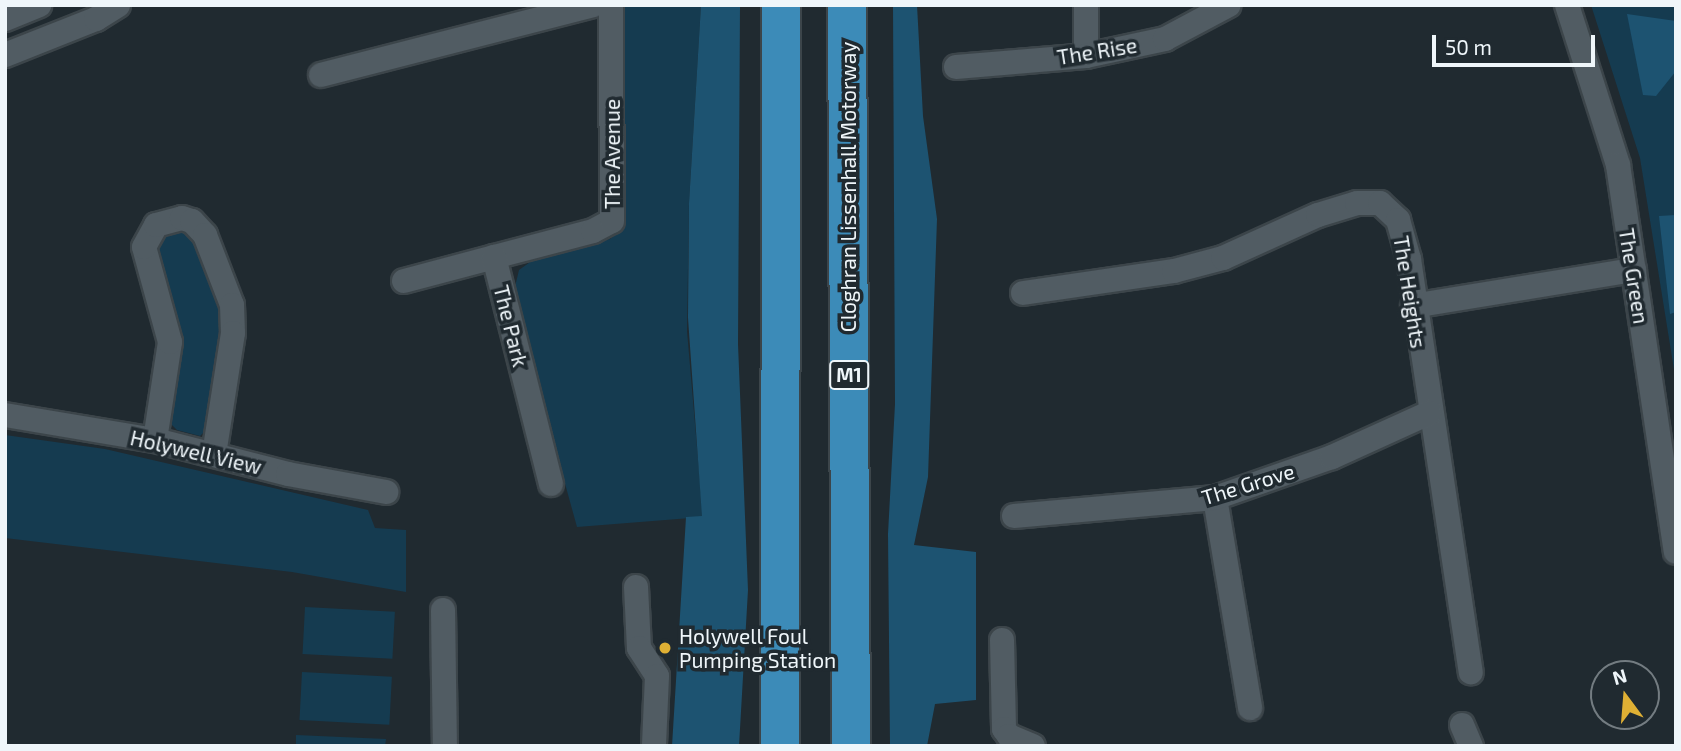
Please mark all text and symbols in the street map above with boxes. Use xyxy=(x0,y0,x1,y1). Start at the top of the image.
scale bar xyxy=(1436,21,1599,65)
street label: The Rise xyxy=(1055,32,1139,70)
text: 50 m xyxy=(1445,34,1492,59)
street label: Cloghran Lissenhall Motorway xyxy=(835,41,861,333)
street label: The Avenue xyxy=(599,99,625,209)
street label: The Green xyxy=(1614,226,1654,326)
street label: The Heights xyxy=(1389,234,1431,350)
street label: The Park xyxy=(489,283,533,369)
road number: M1 xyxy=(828,360,870,390)
street label: Holywell View xyxy=(127,425,265,479)
street label: The Grove xyxy=(1199,458,1297,510)
place label: Holywell Foul Pumping Station xyxy=(679,623,836,673)
marker: Holywell Foul Pumping Station xyxy=(657,640,673,656)
north arrow xyxy=(1590,660,1660,730)
text: N xyxy=(1610,663,1629,689)

